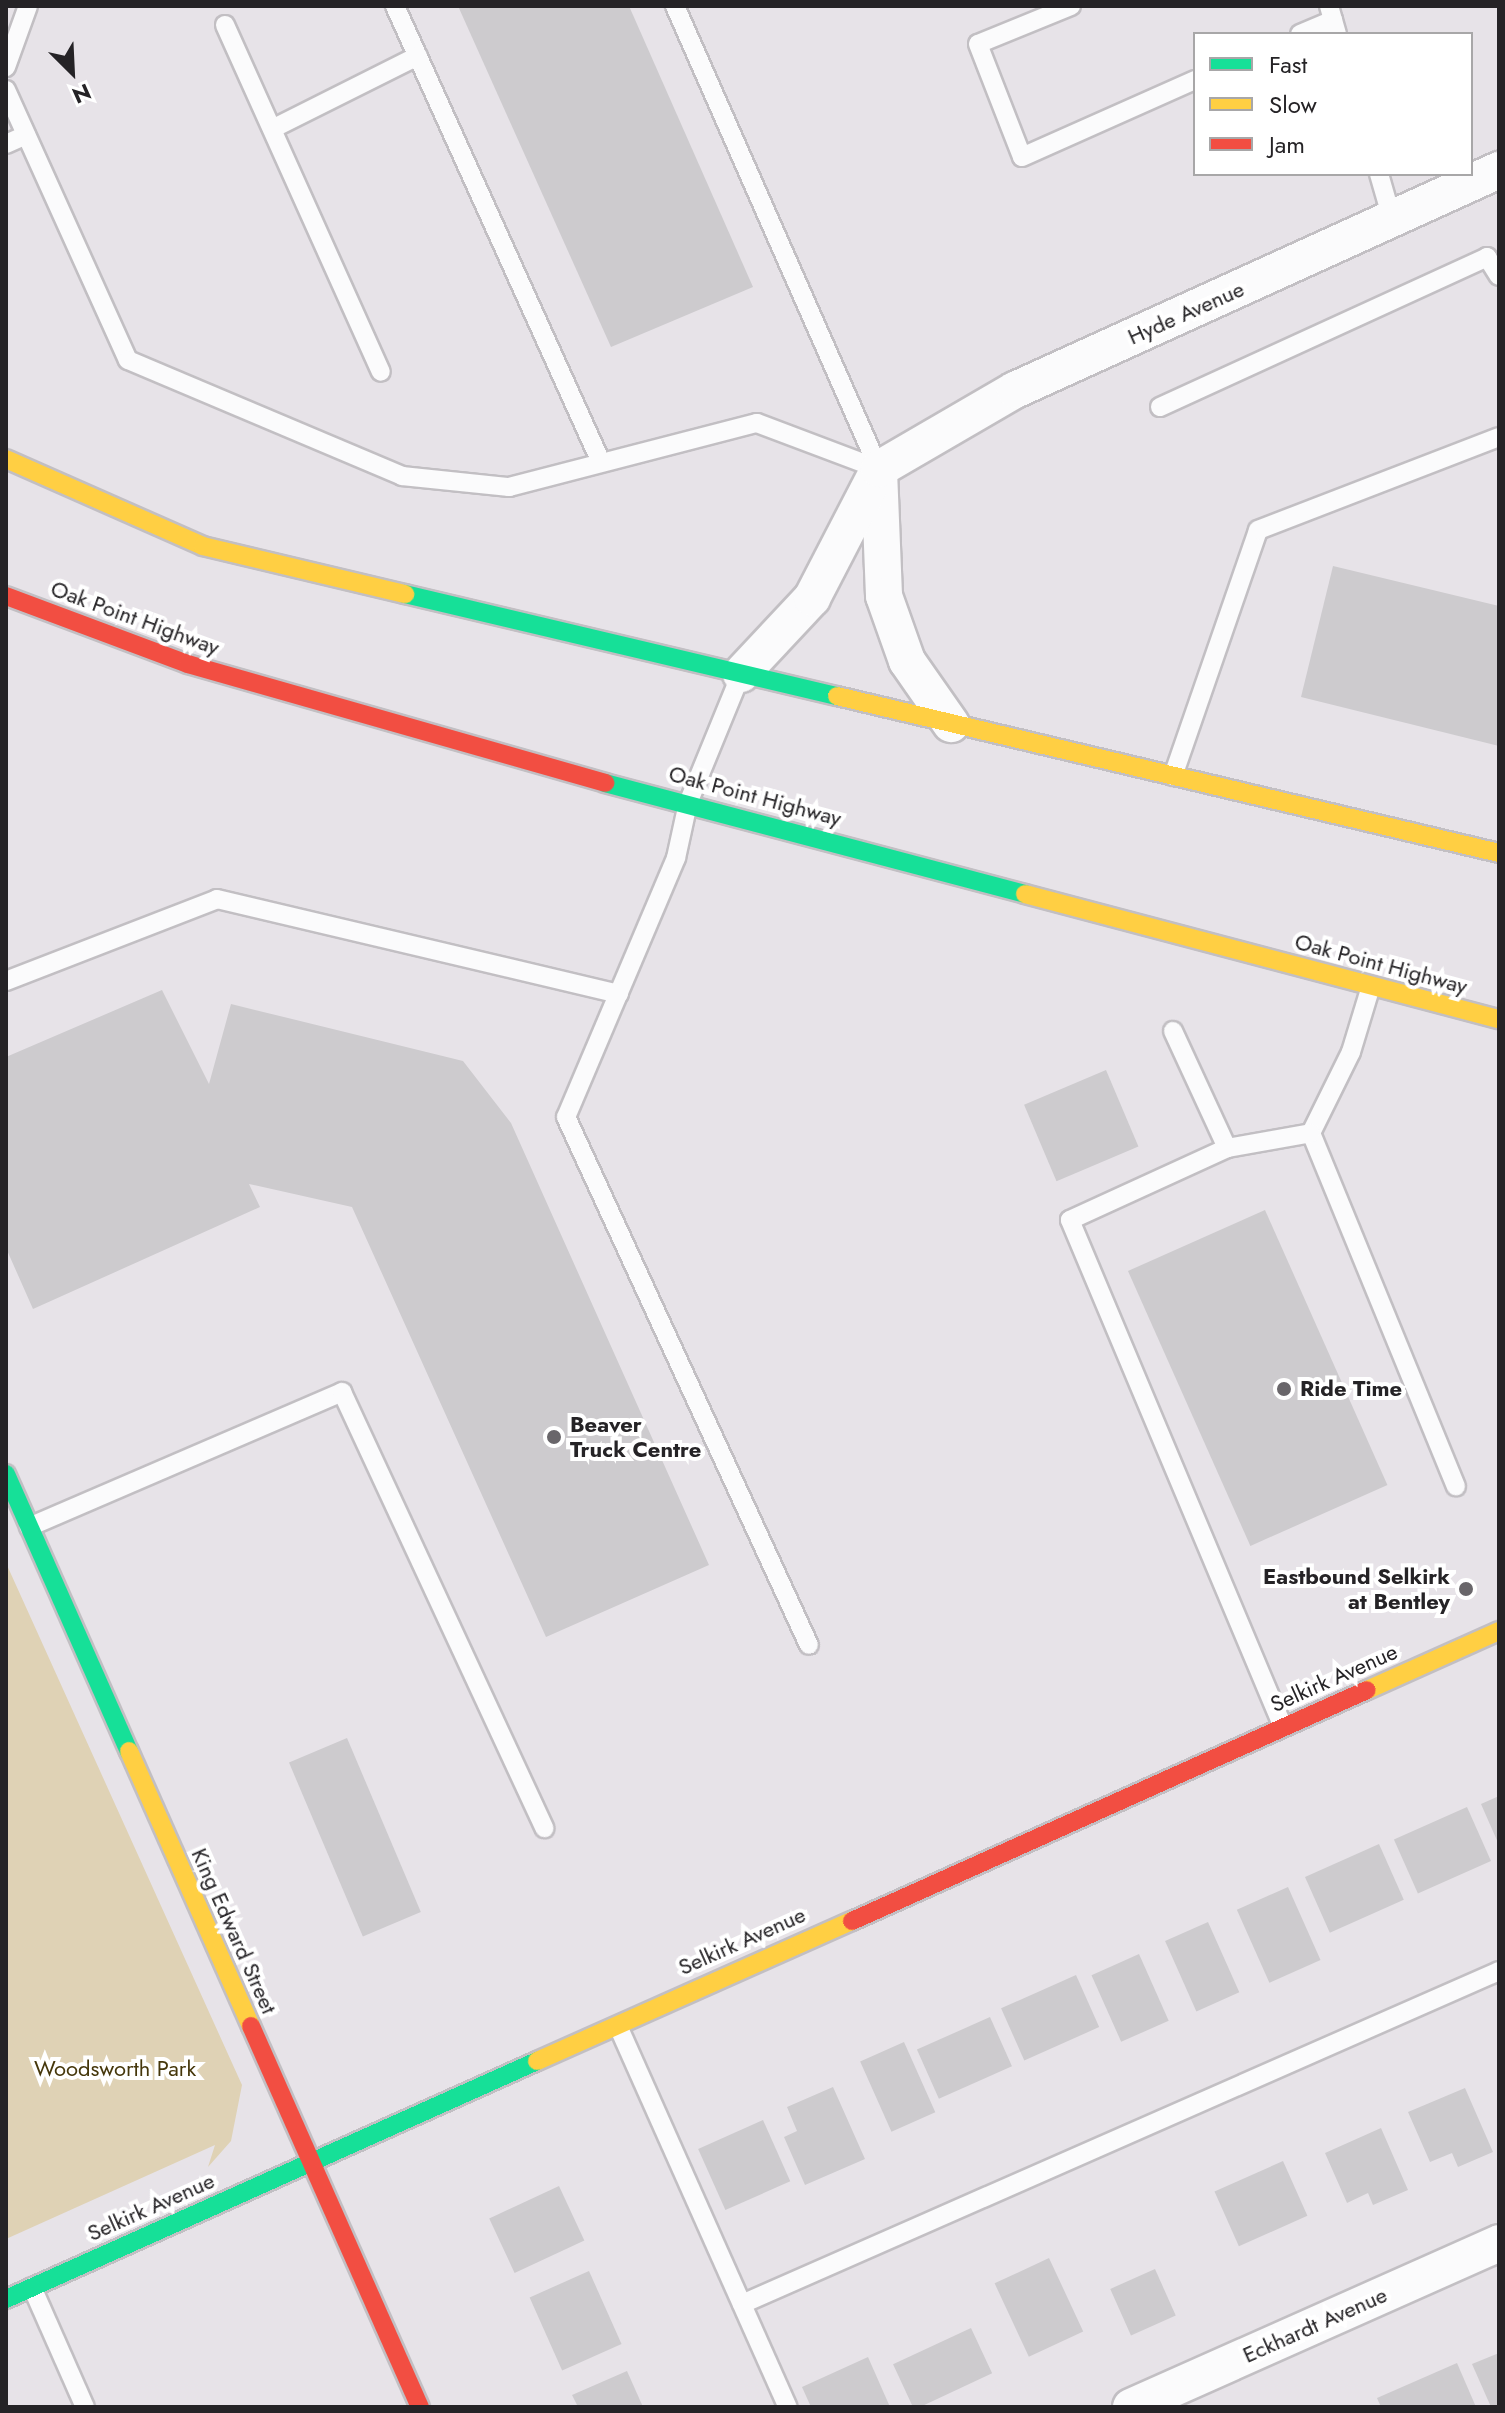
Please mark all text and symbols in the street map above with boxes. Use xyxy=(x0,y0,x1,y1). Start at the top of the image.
north arrow xyxy=(32,32,112,112)
legend xyxy=(1193,32,1473,176)
text: Fast xyxy=(1269,47,1307,82)
text: N xyxy=(67,76,96,112)
text: Slow xyxy=(1269,87,1317,122)
text: Jam xyxy=(1269,127,1305,162)
street label: Hyde Avenue xyxy=(1124,276,1248,350)
street label: Oak Point Highway xyxy=(47,575,223,661)
street label: Oak Point Highway xyxy=(666,760,844,832)
street label: Oak Point Highway xyxy=(1292,928,1470,1000)
place label: Ride Time xyxy=(1300,1376,1402,1402)
marker: Ride Time xyxy=(1275,1380,1293,1398)
place label: Beaver Truck Centre xyxy=(570,1411,701,1462)
marker: Beaver Truck Centre xyxy=(545,1428,563,1446)
place label: Eastbound Selkirk at Bentley xyxy=(1263,1563,1450,1614)
marker: Eastbound Selkirk at Bentley xyxy=(1457,1580,1475,1598)
street label: Selkirk Avenue xyxy=(1266,1638,1402,1718)
street label: King Edward Street xyxy=(186,1844,282,2018)
street label: Selkirk Avenue xyxy=(674,1901,810,1981)
park label: Woodsworth Park xyxy=(34,2056,196,2082)
street label: Selkirk Avenue xyxy=(83,2167,219,2247)
street label: Eckhardt Avenue xyxy=(1239,2281,1391,2369)

